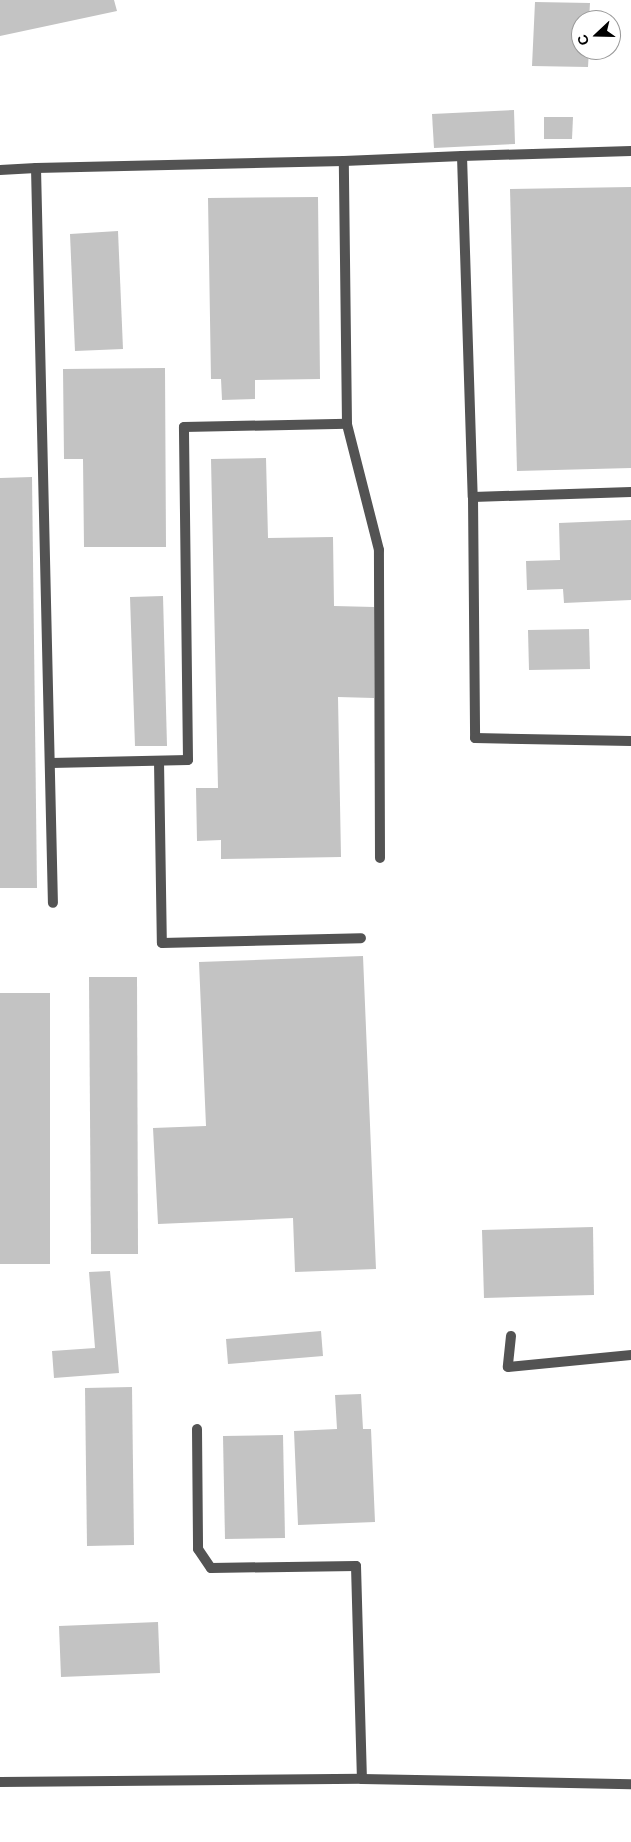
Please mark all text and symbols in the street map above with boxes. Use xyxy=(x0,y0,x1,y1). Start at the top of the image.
north arrow xyxy=(571,10,621,60)
text: С xyxy=(574,32,592,48)

